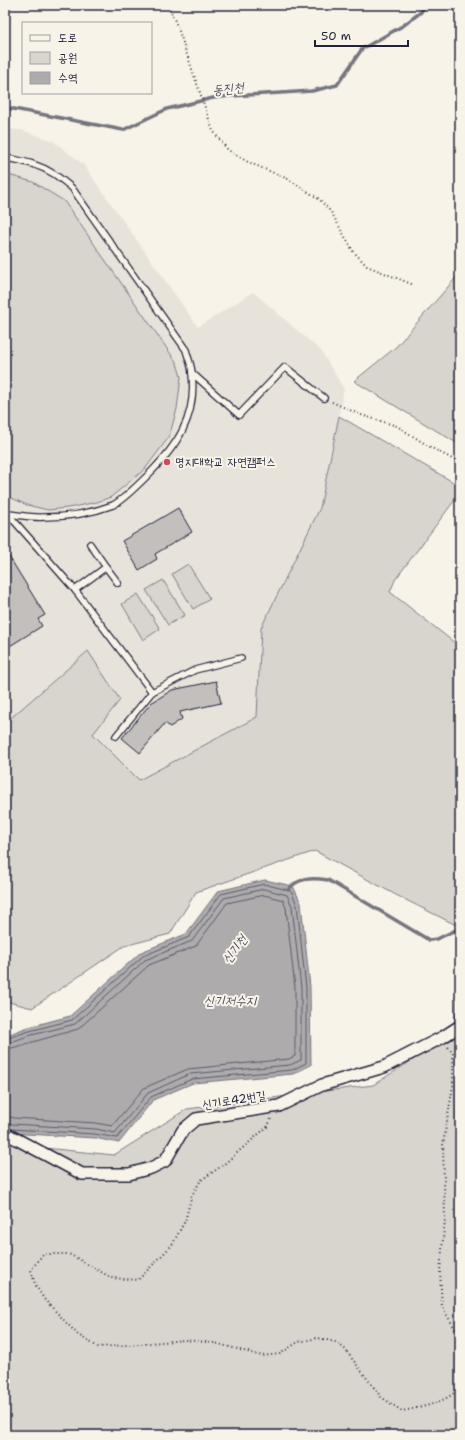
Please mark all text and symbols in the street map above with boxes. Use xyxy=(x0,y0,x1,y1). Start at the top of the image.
legend xyxy=(22,22,152,94)
scale bar xyxy=(315,22,408,48)
text: 50 m xyxy=(321,28,351,44)
text: 도로 xyxy=(58,30,77,46)
text: 공원 xyxy=(58,50,77,66)
text: 수역 xyxy=(58,70,78,86)
water label: 동진천 xyxy=(212,78,246,99)
place label: 명지대학교 자연캠퍼스 xyxy=(175,454,276,470)
marker: 명지대학교 자연캠퍼스 xyxy=(162,457,172,467)
water label: 신기천 xyxy=(218,930,252,967)
water label: 신기저수지 xyxy=(204,992,258,1009)
street label: 신기로42번길 xyxy=(201,1087,267,1113)

